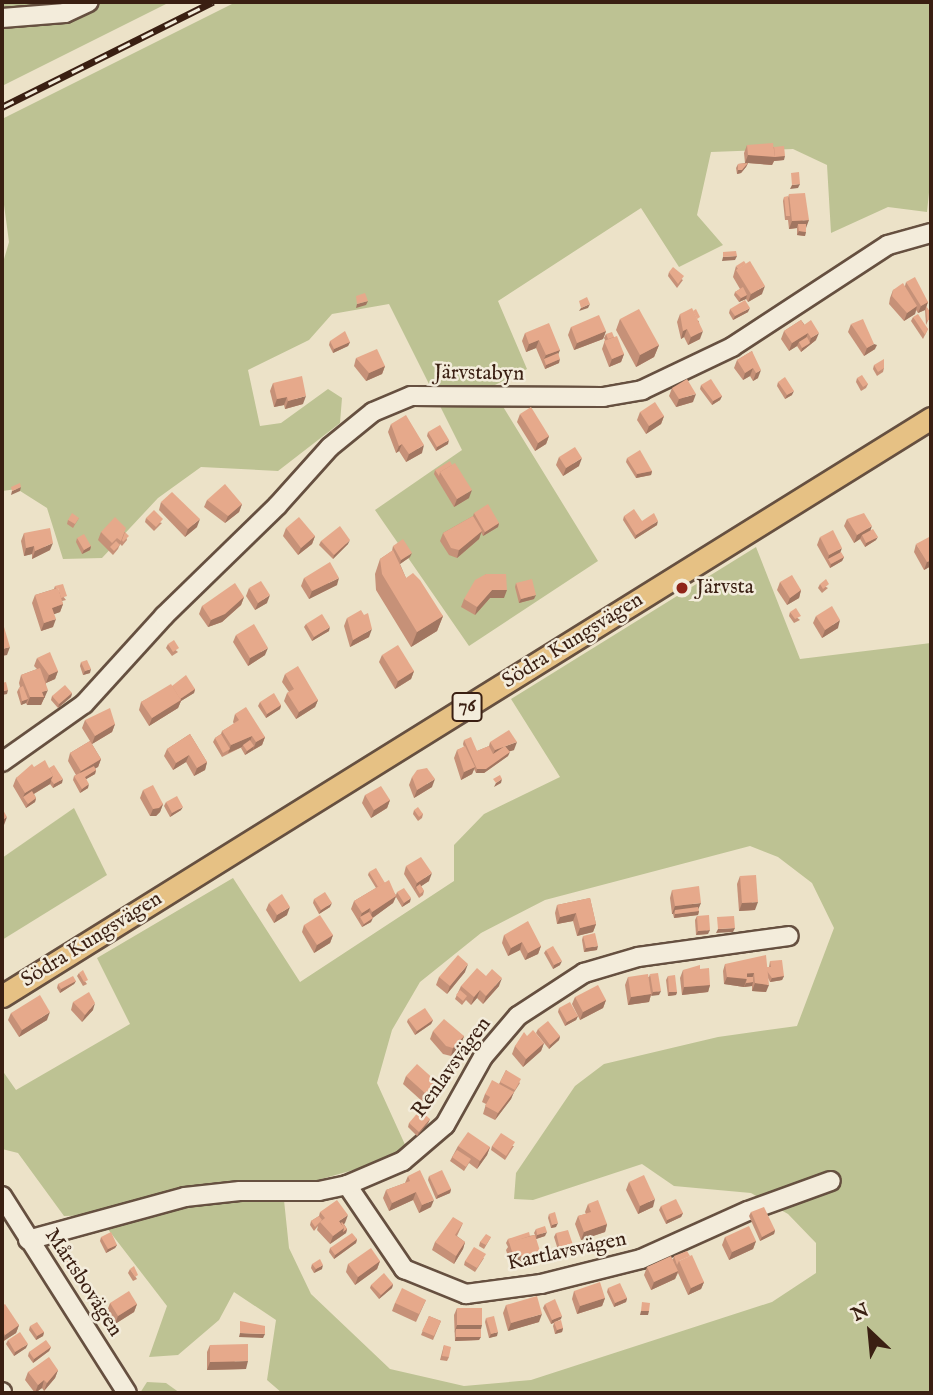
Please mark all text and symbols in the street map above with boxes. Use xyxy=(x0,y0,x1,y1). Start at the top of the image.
street label: Järvstabyn xyxy=(434,361,524,387)
place label: Järvsta xyxy=(696,575,754,601)
marker: Järvsta xyxy=(674,580,690,596)
street label: Södra Kungsvägen xyxy=(498,588,648,694)
road number: 76 xyxy=(451,692,483,722)
street label: Södra Kungsvägen xyxy=(17,887,167,993)
street label: Renlavsvägen xyxy=(407,1013,497,1123)
street label: Mårtsbovägen xyxy=(39,1224,127,1342)
street label: Kartlavsvägen xyxy=(505,1227,629,1277)
north arrow xyxy=(835,1297,905,1367)
text: N xyxy=(848,1299,873,1328)

